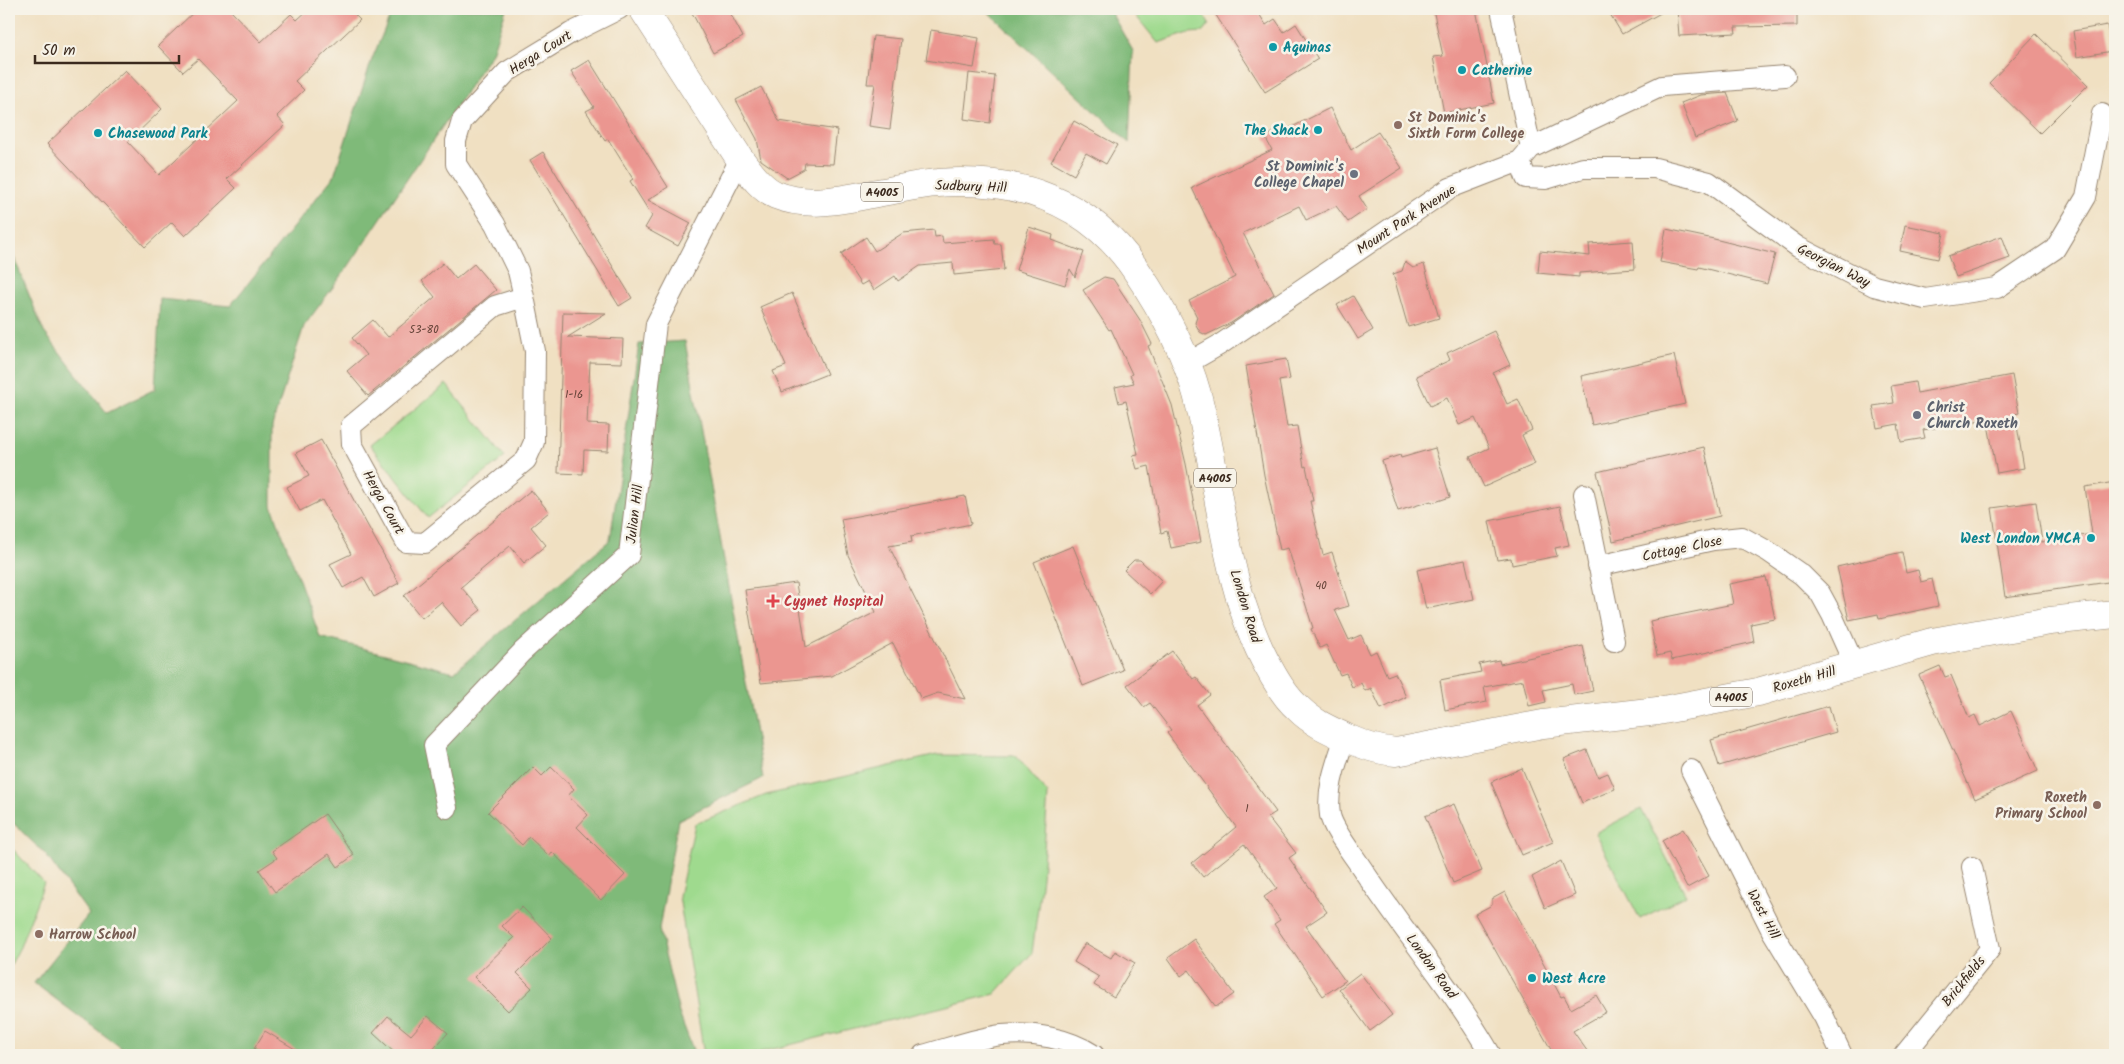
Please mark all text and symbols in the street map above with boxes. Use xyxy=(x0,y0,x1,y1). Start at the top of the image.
street label: Herga Court xyxy=(505,24,577,81)
scale bar xyxy=(35,32,179,64)
place label: Aquinas xyxy=(1283,37,1331,59)
text: 50 m xyxy=(42,39,76,63)
marker: Aquinas xyxy=(1267,41,1279,53)
place label: Catherine xyxy=(1472,60,1532,82)
marker: Catherine xyxy=(1456,64,1468,76)
place label: St Dominic's Sixth Form College xyxy=(1408,107,1525,145)
marker: St Dominic's Sixth Form College xyxy=(1392,119,1404,131)
place label: The Shack xyxy=(1244,120,1309,142)
place label: Chasewood Park xyxy=(108,123,209,145)
marker: The Shack xyxy=(1312,124,1324,136)
marker: Chasewood Park xyxy=(92,127,104,139)
place label: St Dominic's College Chapel xyxy=(1254,156,1344,194)
marker: St Dominic's College Chapel xyxy=(1348,168,1360,180)
street label: Sudbury Hill xyxy=(935,175,1008,199)
street label: Mount Park Avenue xyxy=(1352,179,1461,260)
road number: A4005 xyxy=(861,182,903,202)
street label: Georgian Way xyxy=(1793,238,1874,294)
house number: 53-80 xyxy=(409,321,439,339)
house number: 1-16 xyxy=(565,386,583,404)
place label: Christ Church Roxeth xyxy=(1927,397,2018,435)
marker: Christ Church Roxeth xyxy=(1911,409,1923,421)
street label: Herga Court xyxy=(356,466,410,539)
road number: A4005 xyxy=(1194,468,1236,488)
street label: Julian Hill xyxy=(620,483,650,545)
place label: West London YMCA xyxy=(1960,528,2081,550)
street label: Cottage Close xyxy=(1640,530,1725,568)
marker: West London YMCA xyxy=(2085,532,2097,544)
street label: London Road xyxy=(1223,567,1267,647)
house number: 40 xyxy=(1315,577,1327,595)
place label: Cygnet Hospital xyxy=(784,591,884,613)
marker: Cygnet Hospital xyxy=(766,594,780,608)
street label: Roxeth Hill xyxy=(1770,660,1839,699)
road number: A4005 xyxy=(1710,688,1752,706)
place label: Roxeth Primary School xyxy=(1995,787,2087,825)
marker: Roxeth Primary School xyxy=(2091,799,2103,811)
house number: 1 xyxy=(1245,800,1249,818)
street label: West Hill xyxy=(1741,886,1786,944)
place label: Harrow School xyxy=(49,924,136,946)
marker: Harrow School xyxy=(33,928,45,940)
street label: London Road xyxy=(1400,929,1463,1005)
street label: Brickfields xyxy=(1936,951,1991,1012)
place label: West Acre xyxy=(1542,968,1606,990)
marker: West Acre xyxy=(1526,972,1538,984)

